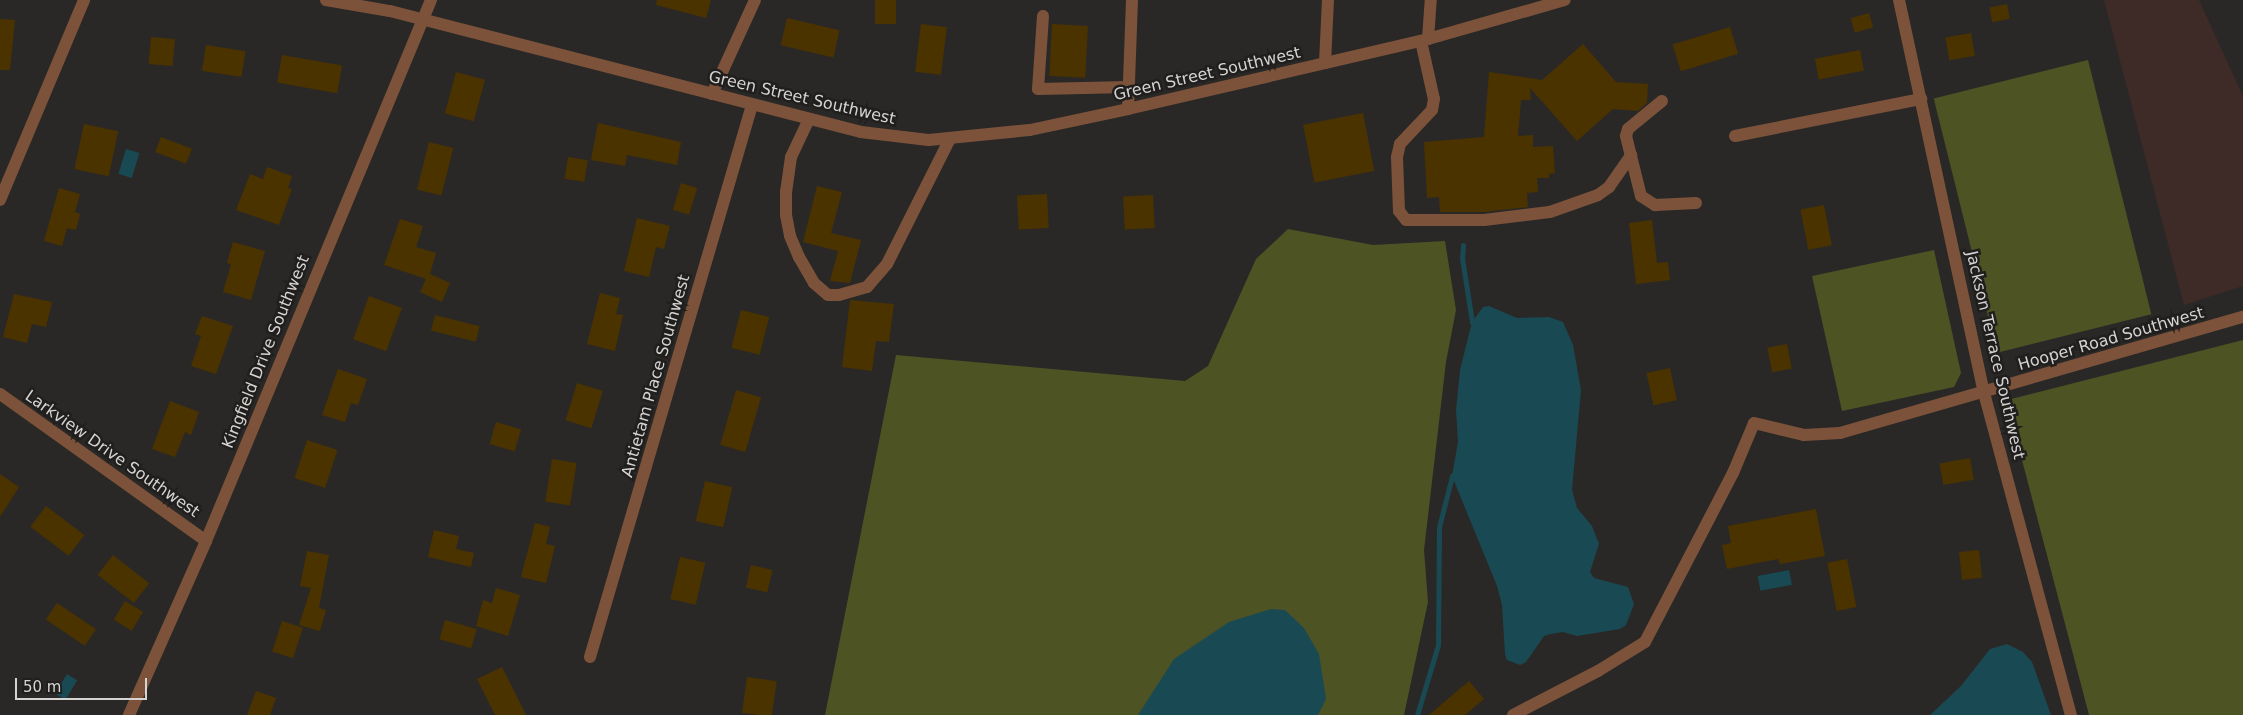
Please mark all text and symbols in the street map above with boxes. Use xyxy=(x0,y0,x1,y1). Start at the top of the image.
street label: Green Street Southwest xyxy=(1112,43,1302,105)
street label: Green Street Southwest xyxy=(707,67,897,129)
street label: Jackson Terrace Southwest xyxy=(1962,249,2028,461)
street label: Kingfield Drive Southwest xyxy=(218,253,314,451)
street label: Antietam Place Southwest xyxy=(618,272,694,480)
street label: Hooper Road Southwest xyxy=(2016,303,2206,375)
street label: Larkview Drive Southwest xyxy=(21,386,203,522)
scale bar xyxy=(18,668,150,700)
text: 50 m xyxy=(23,678,61,696)

